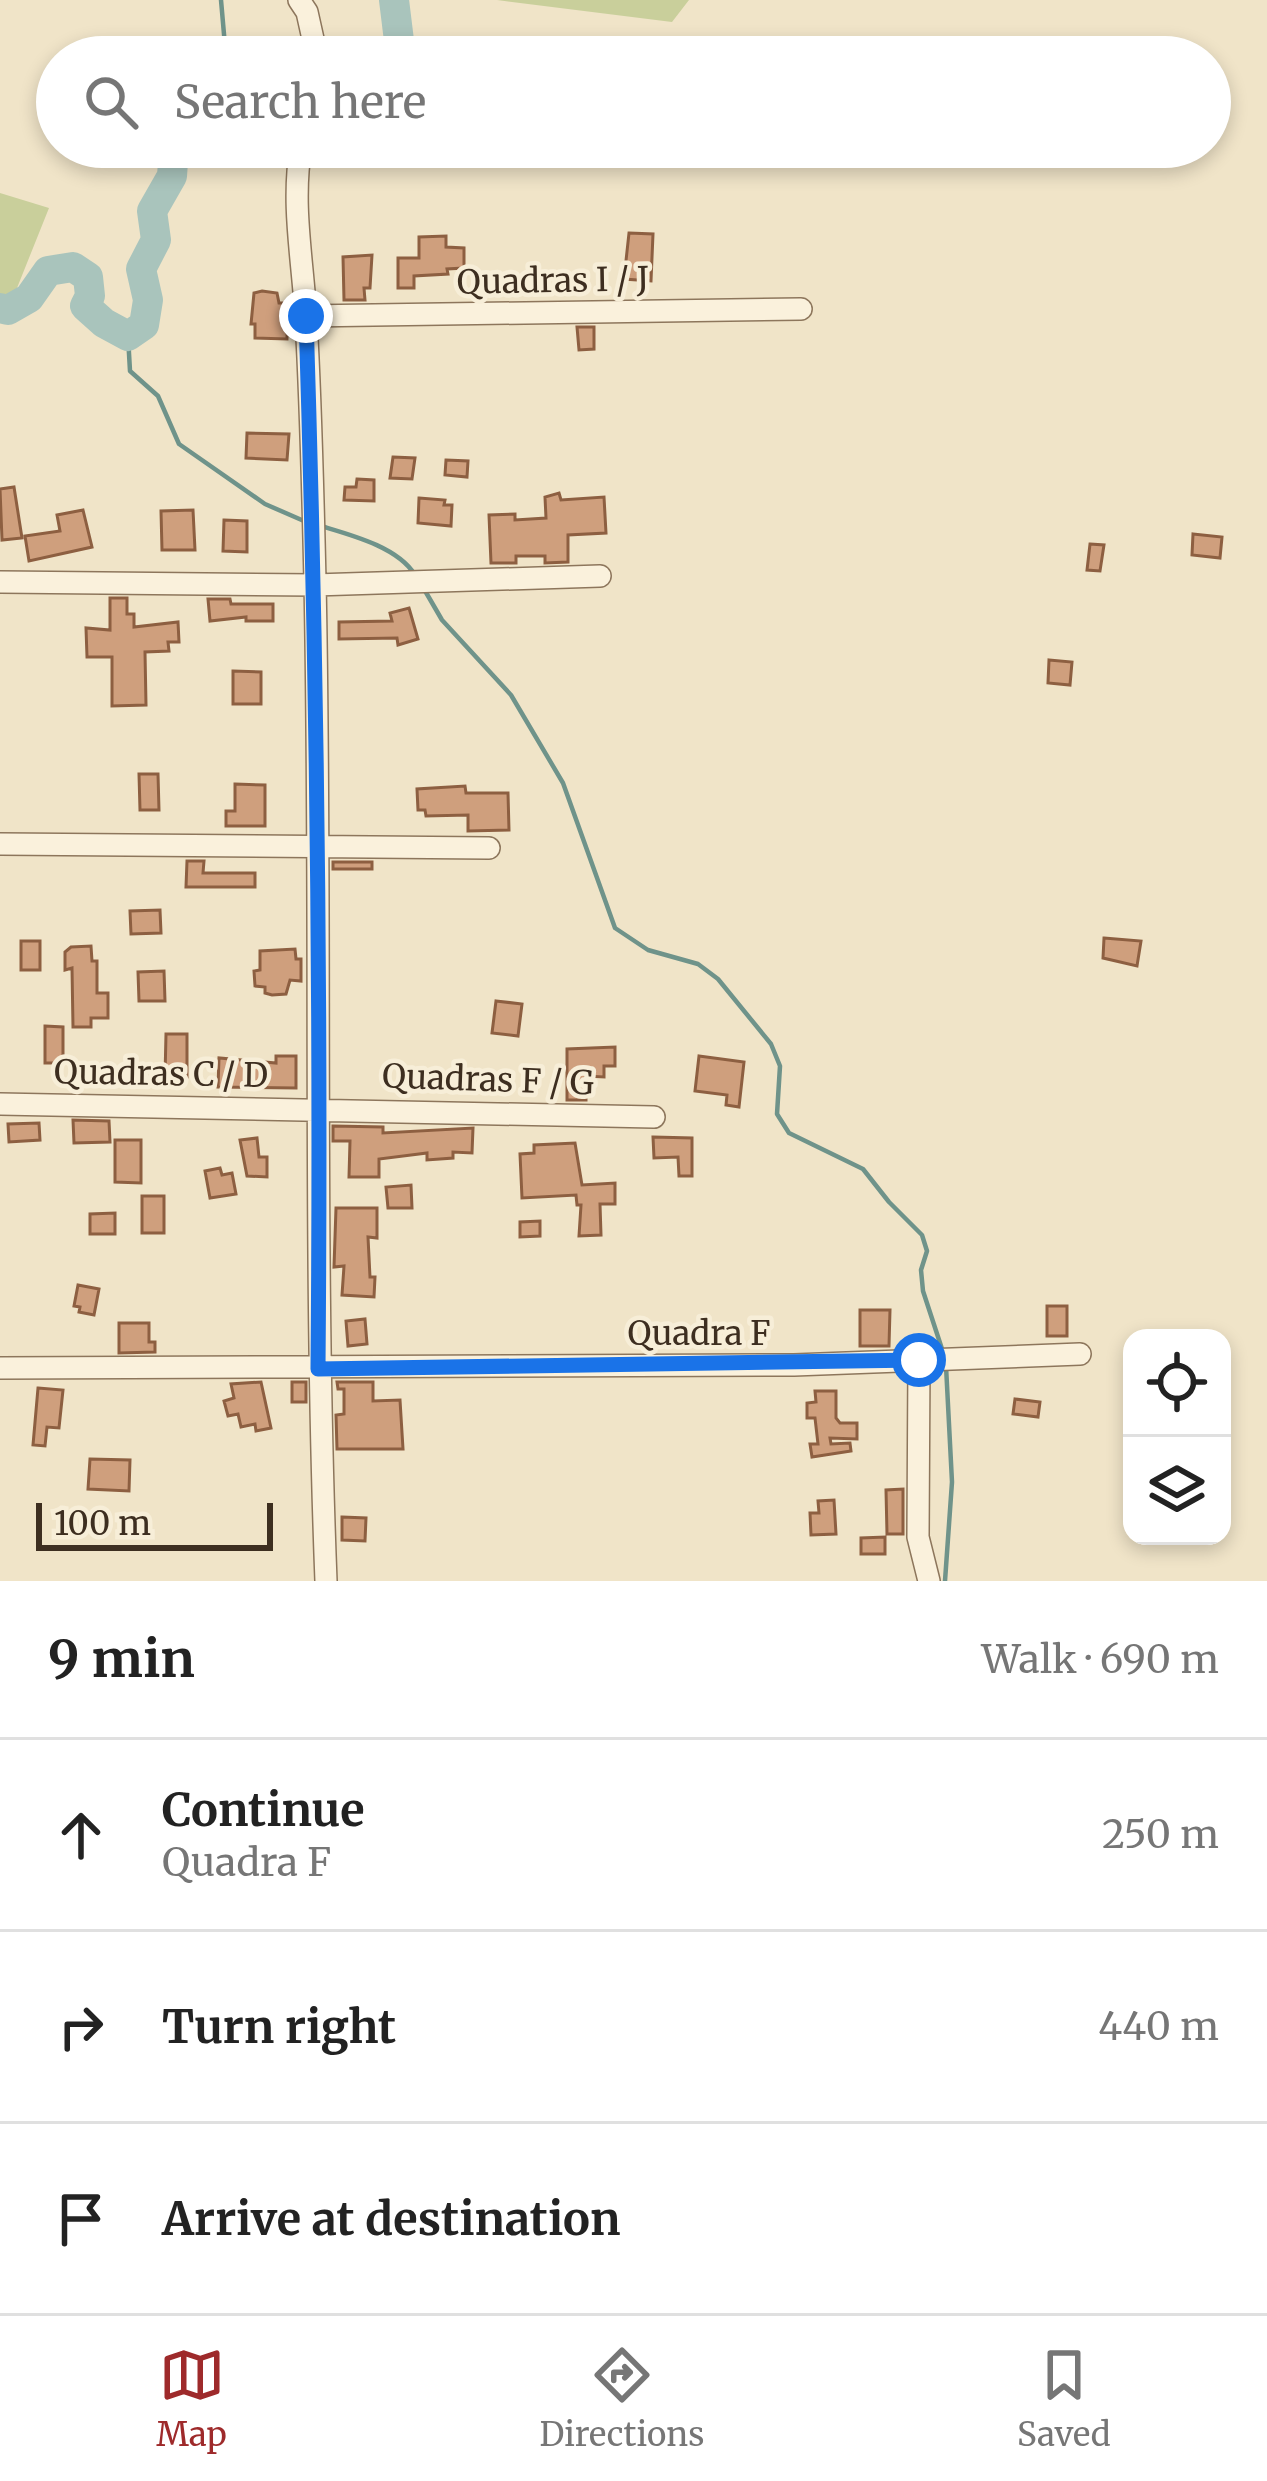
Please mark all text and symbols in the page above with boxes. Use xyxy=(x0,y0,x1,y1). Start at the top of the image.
search box xyxy=(36,36,1231,168)
icon: search xyxy=(78,69,144,135)
text: Search here xyxy=(174,74,426,130)
street label: Quadras I / J xyxy=(456,258,650,303)
route end xyxy=(279,289,333,343)
street label: Quadras C / D xyxy=(54,1051,268,1096)
street label: Quadras F / G xyxy=(381,1055,595,1104)
street label: Quadra F xyxy=(627,1313,771,1354)
map controls xyxy=(1123,1329,1231,1545)
button: locate xyxy=(1123,1329,1231,1437)
route start xyxy=(892,1333,946,1387)
button: layers xyxy=(1123,1437,1231,1545)
scale bar xyxy=(36,1497,273,1550)
text: 100 m xyxy=(54,1503,151,1544)
text: 9 min xyxy=(48,1627,195,1691)
text: Walk · 690 m xyxy=(982,1635,1219,1684)
text: Continue xyxy=(162,1782,364,1838)
icon: ahead xyxy=(48,1802,114,1868)
text: 250 m xyxy=(1102,1810,1219,1859)
text: Quadra F xyxy=(162,1838,331,1887)
icon: right xyxy=(48,1994,114,2060)
text: Turn right xyxy=(162,1999,396,2055)
text: 440 m xyxy=(1098,2002,1219,2051)
icon: arrive xyxy=(48,2186,114,2252)
text: Arrive at destination xyxy=(162,2191,620,2247)
tab: Map xyxy=(156,2342,227,2455)
tab: Directions xyxy=(539,2342,704,2455)
tab: Saved xyxy=(1017,2342,1111,2455)

